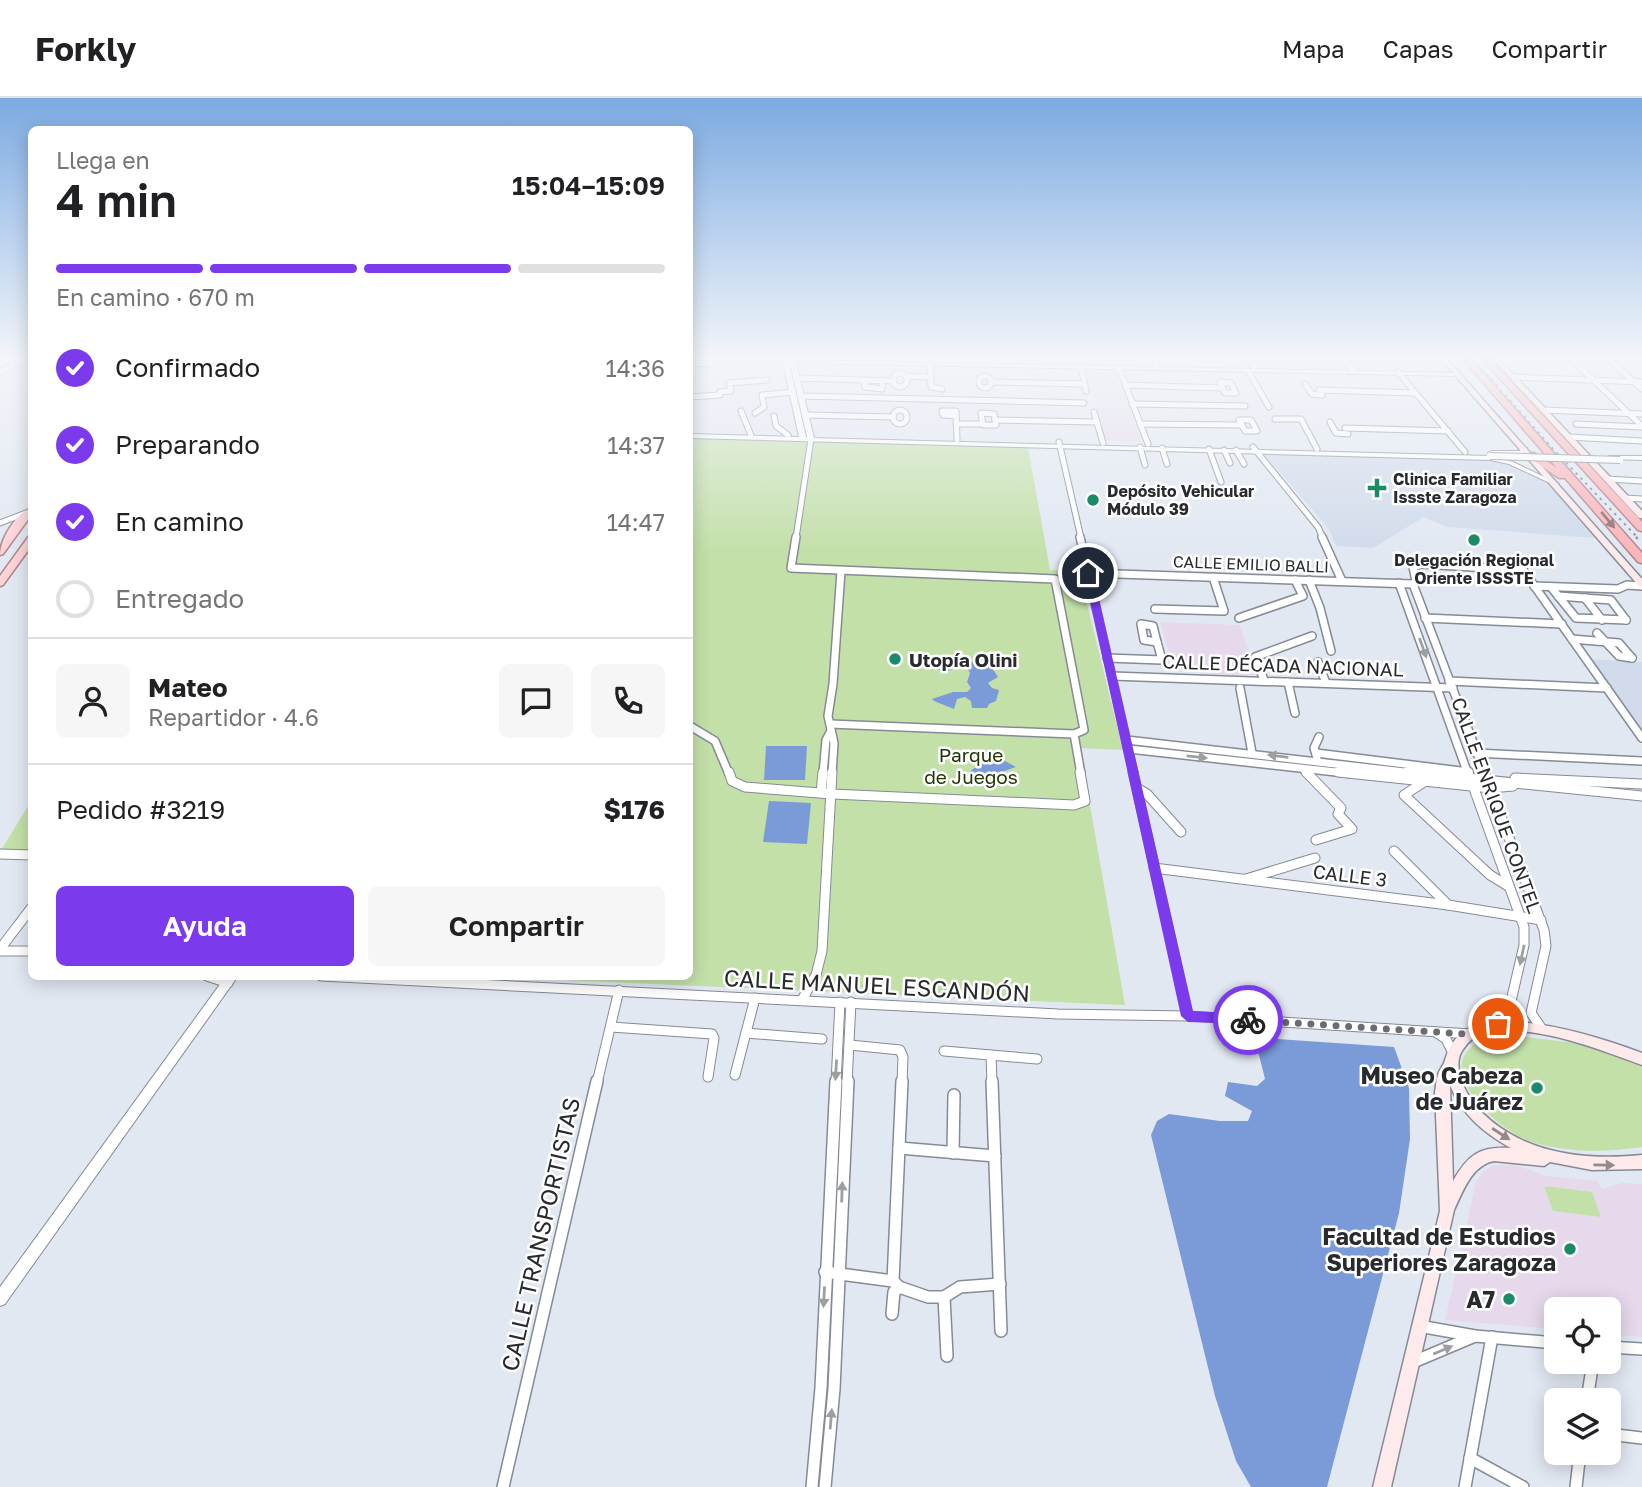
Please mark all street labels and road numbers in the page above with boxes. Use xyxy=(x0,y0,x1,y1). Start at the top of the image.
street label: CALLE EMILIO BALLI xyxy=(1173,551,1329,577)
street label: CALLE DÉCADA NACIONAL xyxy=(1162,649,1404,681)
street label: CALLE ENRIQUE CONTEL xyxy=(1447,694,1547,916)
street label: CALLE 3 xyxy=(1312,859,1388,891)
street label: CALLE MANUEL ESCANDÓN xyxy=(723,963,1031,1007)
street label: CALLE TRANSPORTISTAS xyxy=(495,1094,585,1374)

